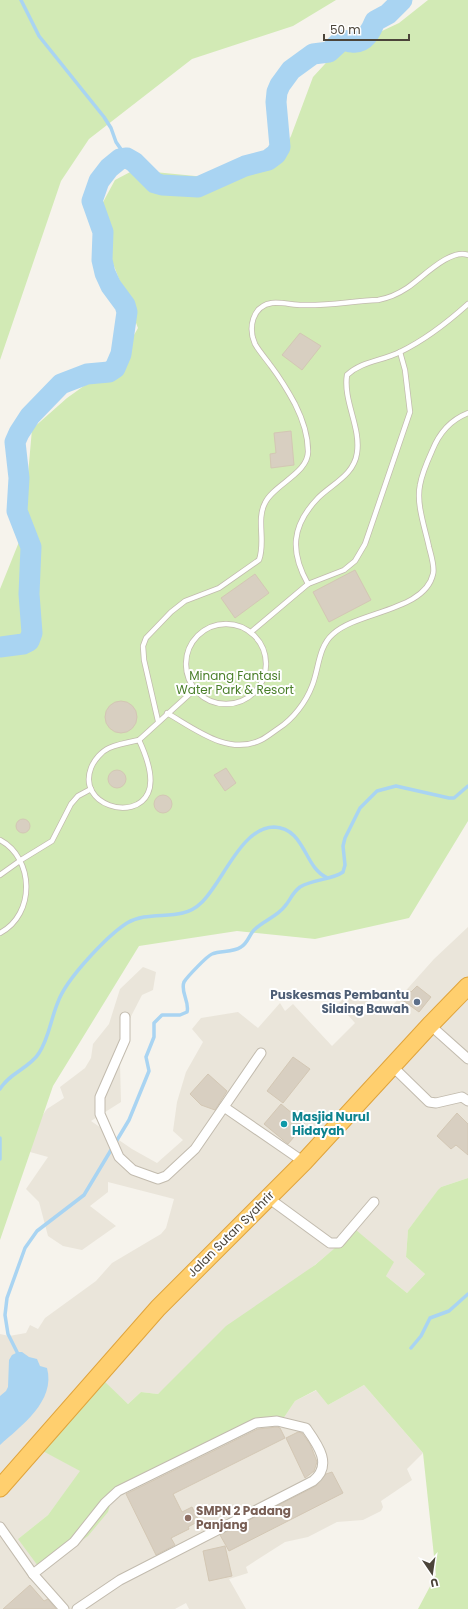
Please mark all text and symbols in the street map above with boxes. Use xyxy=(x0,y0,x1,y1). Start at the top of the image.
scale bar xyxy=(324,16,409,42)
text: 50 m xyxy=(330,21,361,38)
park label: Minang Fantasi Water Park & Resort xyxy=(176,667,294,698)
place label: Puskesmas Pembantu Silaing Bawah xyxy=(270,986,409,1017)
marker: Puskesmas Pembantu Silaing Bawah xyxy=(412,997,422,1007)
place label: Masjid Nurul Hidayah xyxy=(292,1108,370,1139)
marker: Masjid Nurul Hidayah xyxy=(279,1119,289,1129)
street label: Jalan Sutan Syahrir xyxy=(184,1186,278,1281)
place label: SMPN 2 Padang Panjang xyxy=(196,1502,291,1533)
marker: SMPN 2 Padang Panjang xyxy=(183,1513,193,1523)
north arrow xyxy=(412,1553,452,1593)
text: U xyxy=(428,1574,440,1591)

